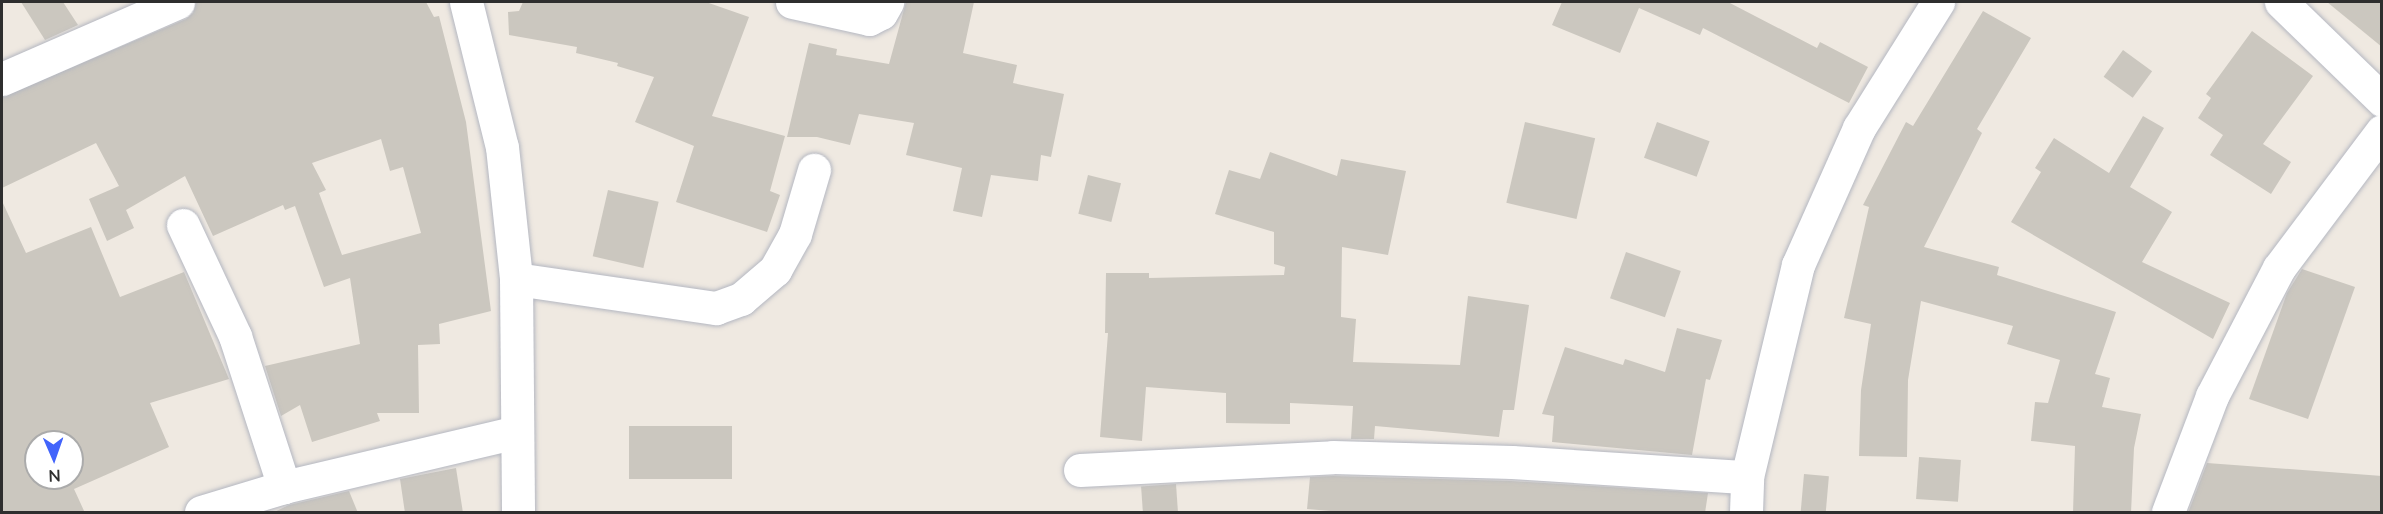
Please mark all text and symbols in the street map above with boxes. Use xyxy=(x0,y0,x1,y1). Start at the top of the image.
north arrow xyxy=(24,430,84,490)
text: N xyxy=(48,467,61,486)

